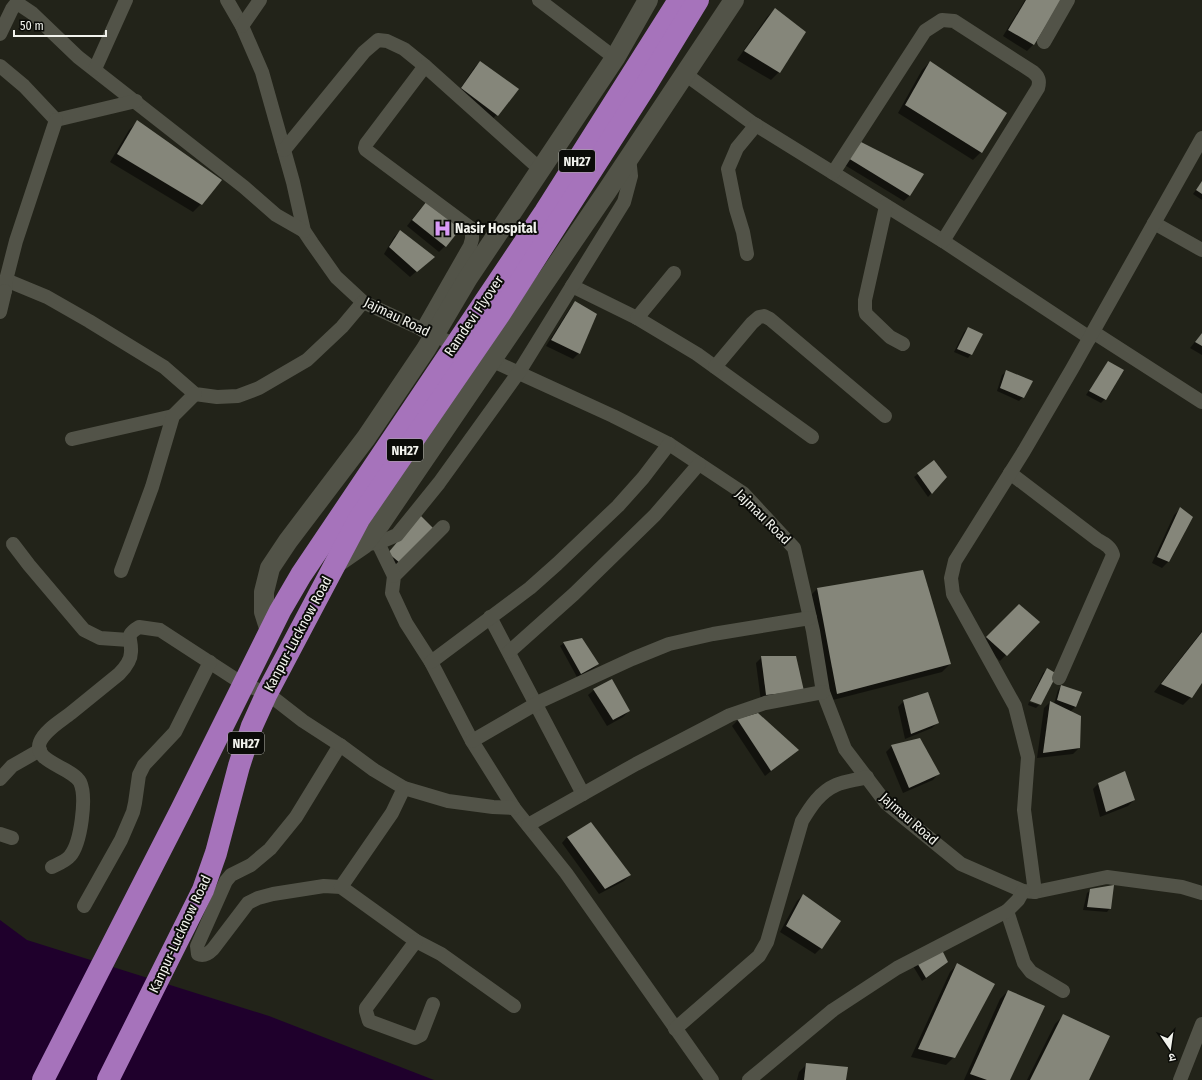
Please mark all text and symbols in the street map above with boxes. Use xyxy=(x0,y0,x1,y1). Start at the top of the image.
scale bar xyxy=(14,12,106,38)
text: 50 m xyxy=(20,19,44,33)
road number: NH27 xyxy=(559,150,595,172)
hospital icon: Nasir Hospital xyxy=(432,218,452,238)
place label: Nasir Hospital xyxy=(455,220,537,237)
street label: Ramdevi Flyover xyxy=(441,272,507,360)
street label: Jajmau Road xyxy=(361,294,433,340)
road number: NH27 xyxy=(387,439,423,461)
street label: Jajmau Road xyxy=(732,486,794,548)
street label: Kanpur-Lucknow Road xyxy=(260,574,336,694)
road number: NH27 xyxy=(228,732,264,754)
street label: Jajmau Road xyxy=(877,789,941,849)
street label: Kanpur-Lucknow Road xyxy=(145,872,215,996)
north arrow xyxy=(1150,1028,1190,1068)
text: उ xyxy=(1167,1050,1177,1064)

